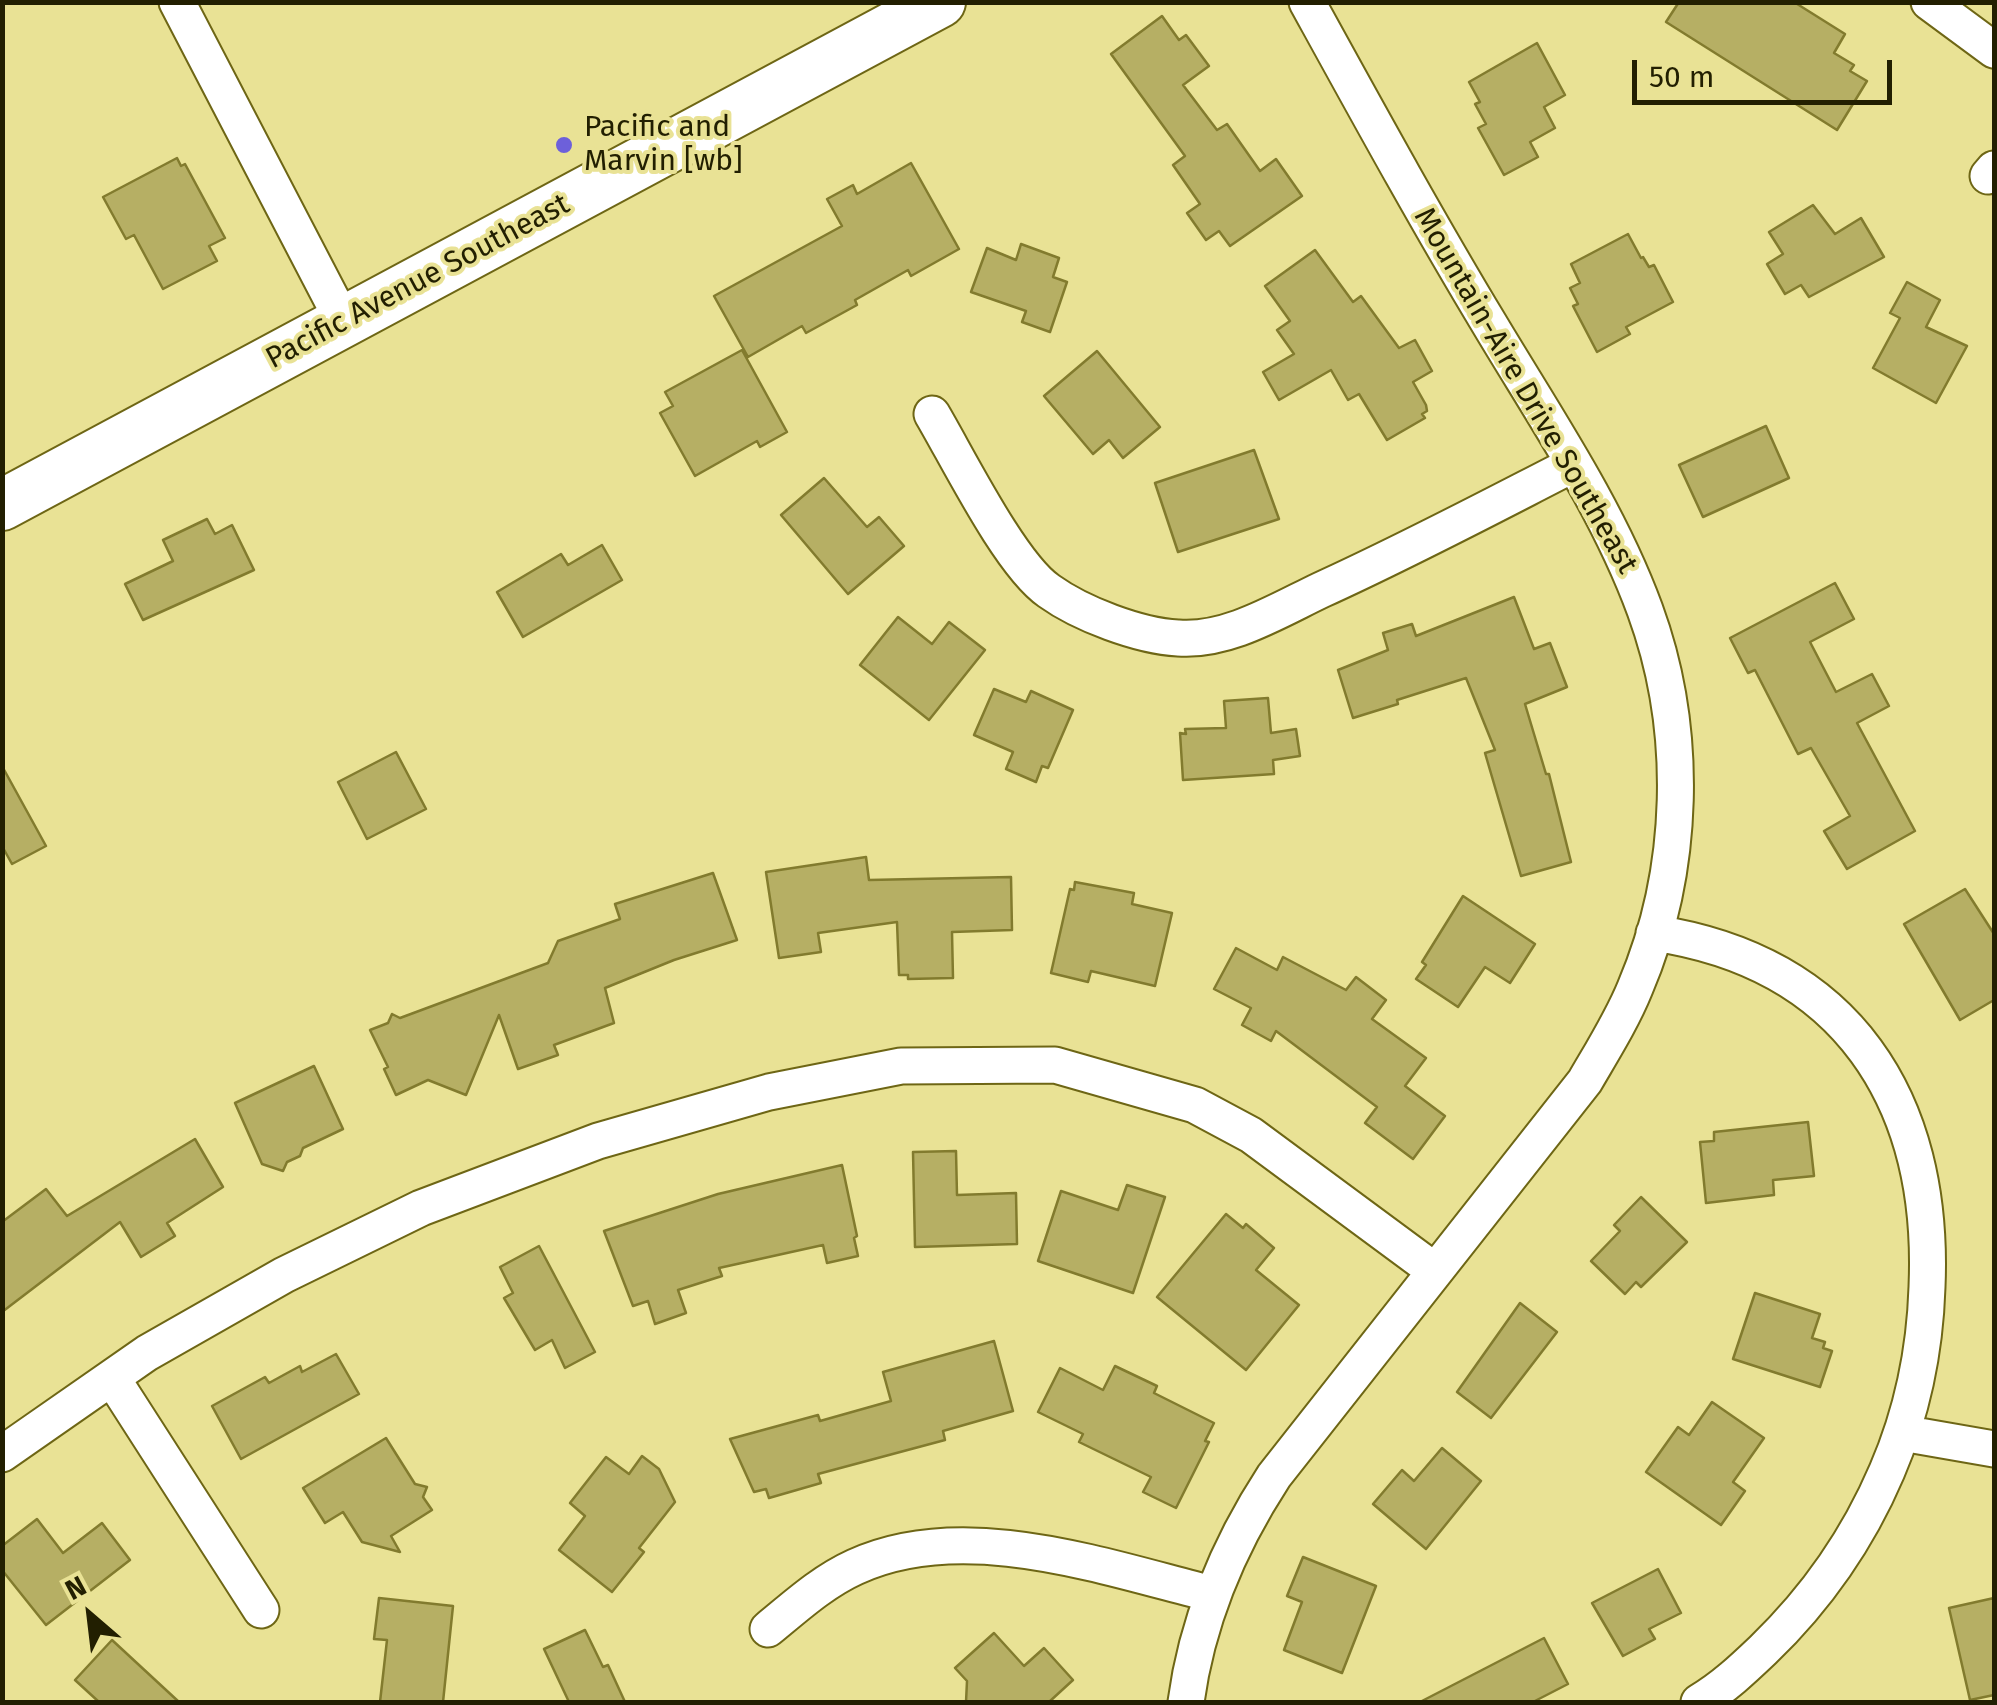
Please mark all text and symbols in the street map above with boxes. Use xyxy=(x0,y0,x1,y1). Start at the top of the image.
scale bar xyxy=(1637,40,1897,102)
text: 50 m xyxy=(1649,59,1714,95)
place label: Pacific and Marvin [wb] xyxy=(584,110,743,180)
marker: Pacific and Marvin [wb] xyxy=(553,134,575,156)
street label: Pacific Avenue Southeast xyxy=(260,187,576,377)
street label: Mountain-Aire Drive Southeast xyxy=(1405,202,1645,580)
north arrow xyxy=(40,1565,140,1665)
text: N xyxy=(60,1569,92,1607)

